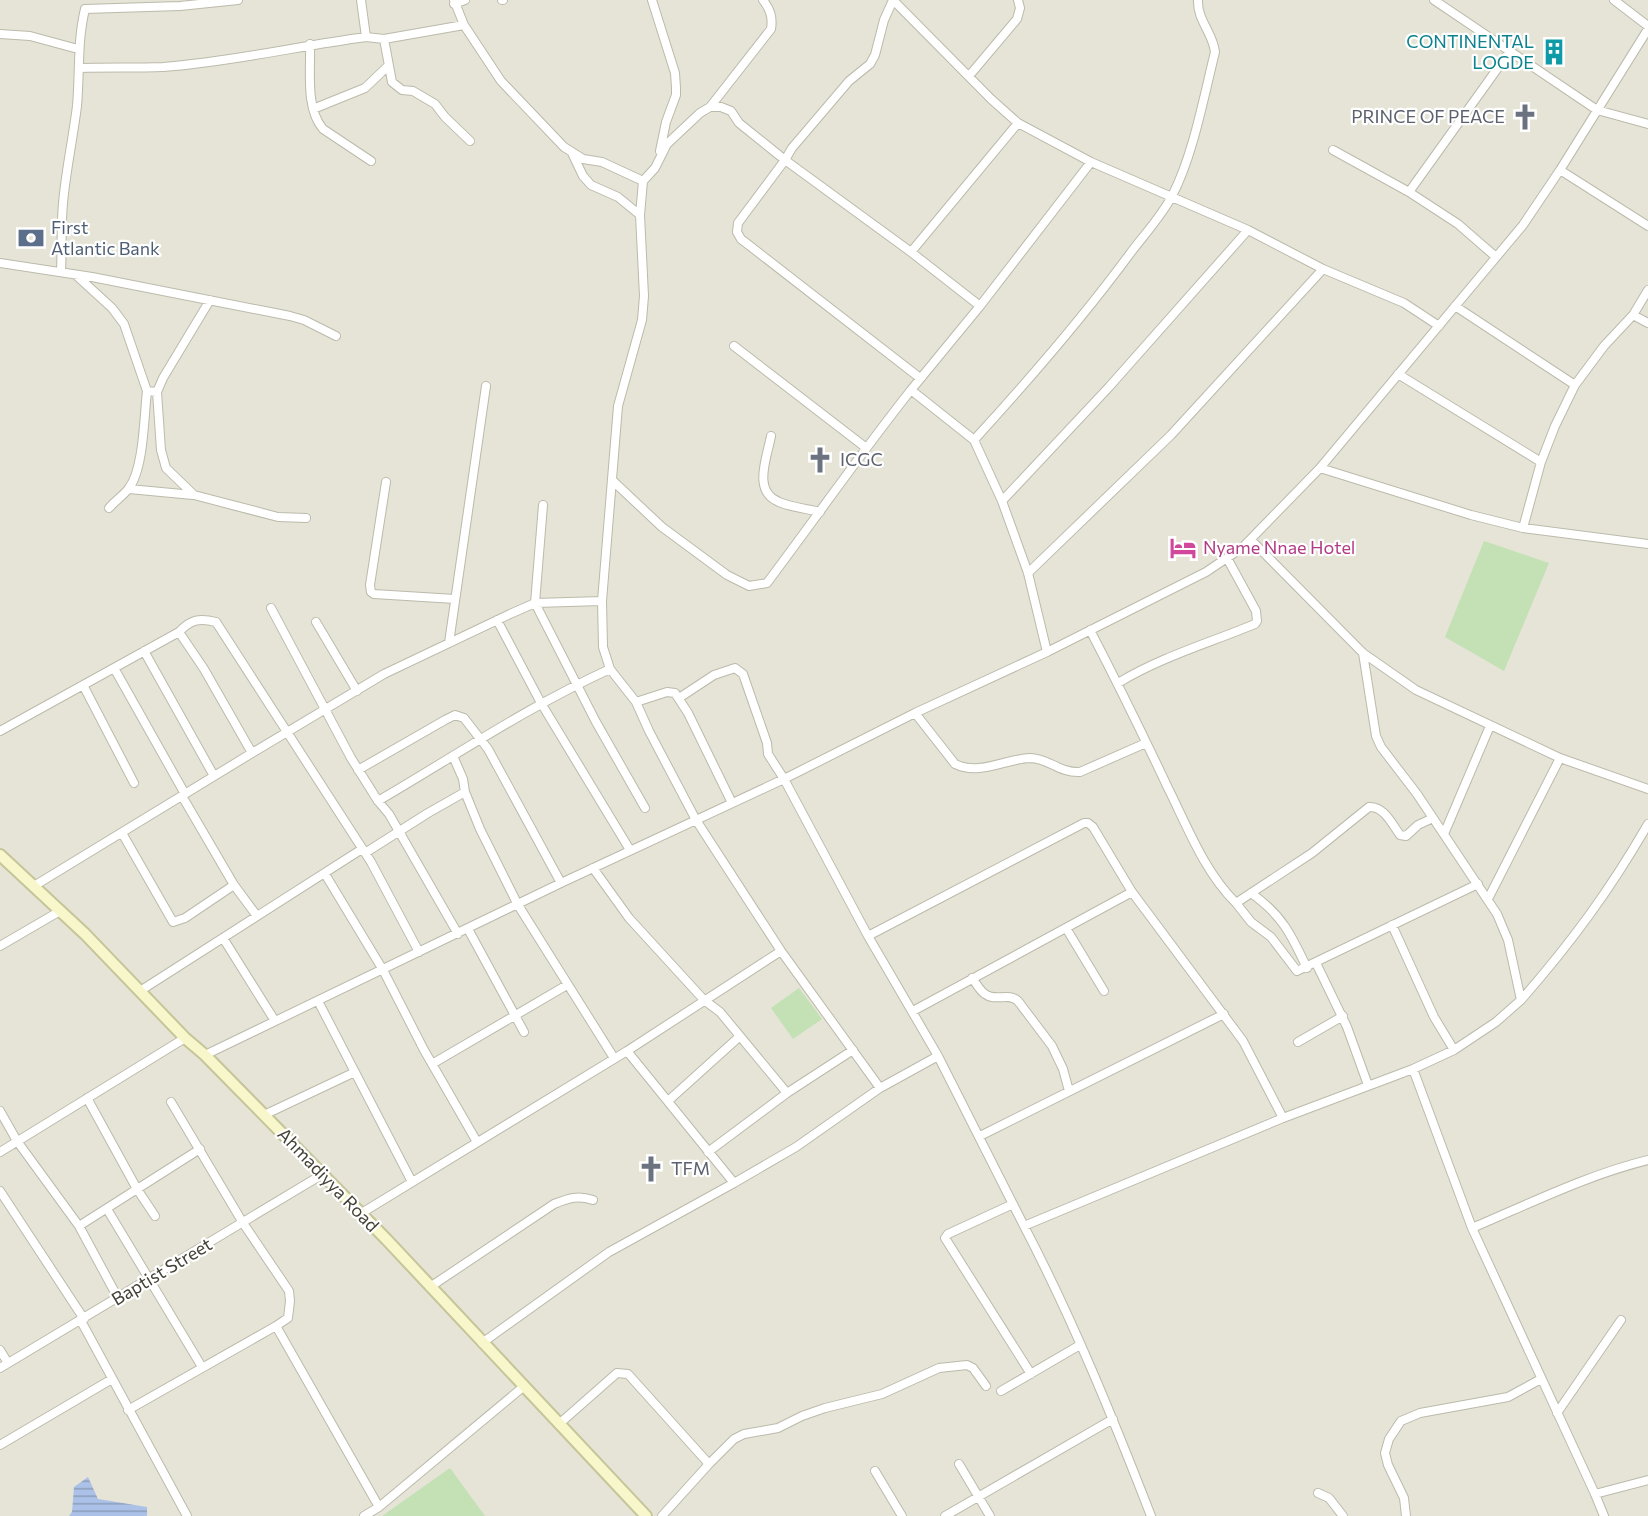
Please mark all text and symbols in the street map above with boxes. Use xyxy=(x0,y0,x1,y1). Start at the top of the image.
place label: CONTINENTAL LOGDE xyxy=(1406,30,1534,73)
building icon: CONTINENTAL LOGDE xyxy=(1539,37,1569,67)
church icon: PRINCE OF PEACE xyxy=(1510,102,1540,132)
place label: PRINCE OF PEACE xyxy=(1351,105,1505,127)
place label: First Atlantic Bank xyxy=(51,216,160,259)
bank icon: First Atlantic Bank xyxy=(16,223,46,253)
church icon: ICGC xyxy=(805,445,835,475)
place label: ICGC xyxy=(840,448,883,470)
hotel icon: Nyame Nnae Hotel xyxy=(1168,533,1198,563)
place label: Nyame Nnae Hotel xyxy=(1203,536,1355,558)
street label: Ahmadiyya Road xyxy=(273,1123,384,1236)
church icon: TFM xyxy=(636,1154,666,1184)
place label: TFM xyxy=(671,1157,710,1179)
street label: Baptist Street xyxy=(107,1233,216,1310)

